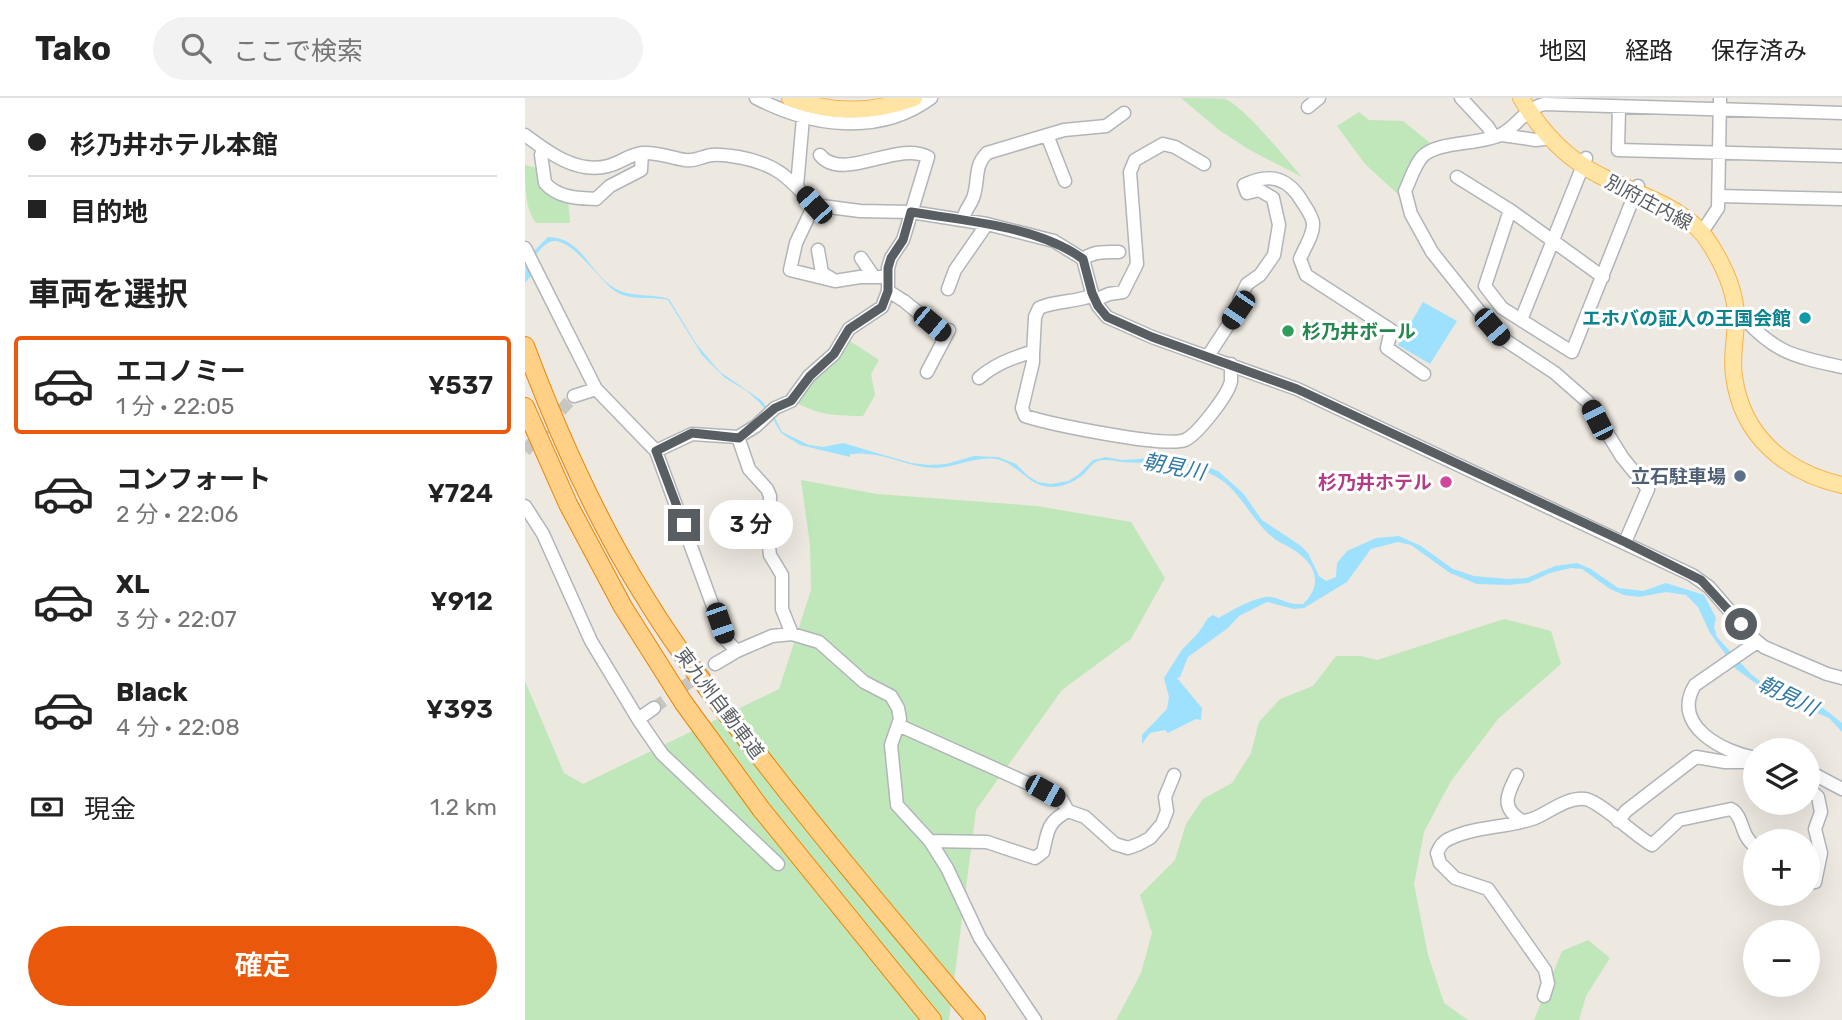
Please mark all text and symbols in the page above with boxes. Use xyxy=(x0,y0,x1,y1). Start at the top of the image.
search box xyxy=(153,17,643,80)
text: Tako xyxy=(35,29,111,68)
icon: search xyxy=(177,29,215,67)
text: ここで検索 xyxy=(233,36,363,67)
text: 地図 xyxy=(1539,37,1587,65)
text: 経路 xyxy=(1625,37,1673,65)
text: 保存済み xyxy=(1711,37,1807,65)
text: 杉乃井ホテル本館 xyxy=(70,130,278,161)
street label: 別府庄内線 xyxy=(1601,170,1696,235)
car xyxy=(793,182,836,228)
text: 目的地 xyxy=(70,197,148,228)
text: 車両を選択 xyxy=(28,275,188,313)
car xyxy=(1218,287,1259,333)
car xyxy=(910,302,955,346)
car xyxy=(1471,304,1514,350)
place label: エホバの証人の王国会館 xyxy=(1582,307,1791,330)
marker: エホバの証人の王国会館 xyxy=(1797,310,1813,326)
place label: 杉乃井ボール xyxy=(1302,320,1416,343)
marker: 杉乃井ボール xyxy=(1280,323,1296,339)
icon: car xyxy=(32,354,95,417)
text: エコノミー xyxy=(116,356,246,387)
text: ¥537 xyxy=(428,370,493,401)
text: 1 分 · 22:05 xyxy=(116,392,235,420)
car xyxy=(1579,397,1616,443)
water label: 朝見川 xyxy=(1141,448,1209,485)
icon: car xyxy=(32,462,95,525)
text: コンフォート xyxy=(116,464,271,495)
place label: 立石駐車場 xyxy=(1631,465,1726,488)
marker: 立石駐車場 xyxy=(1732,468,1748,484)
place label: 杉乃井ホテル xyxy=(1318,471,1432,494)
marker: 杉乃井ホテル xyxy=(1438,474,1454,490)
text: ¥724 xyxy=(427,478,493,509)
text: 2 分 · 22:06 xyxy=(116,500,238,528)
callout: 3 分 xyxy=(709,500,793,550)
route end xyxy=(668,509,700,541)
text: 3 分 xyxy=(730,510,772,538)
text: XL xyxy=(116,569,149,600)
icon: car xyxy=(32,570,95,633)
text: ¥912 xyxy=(430,586,493,617)
car xyxy=(704,600,737,646)
text: 3 分 · 22:07 xyxy=(116,605,237,633)
route start xyxy=(1725,608,1757,640)
street label: 東九州自動車道 xyxy=(670,643,769,763)
water label: 朝見川 xyxy=(1754,671,1824,721)
text: Black xyxy=(116,677,188,708)
icon: car xyxy=(32,678,95,741)
text: ¥393 xyxy=(426,694,493,725)
text: 4 分 · 22:08 xyxy=(116,713,240,741)
map controls xyxy=(1743,738,1820,997)
button: layers xyxy=(1743,738,1820,815)
car xyxy=(1022,772,1069,810)
icon: cash xyxy=(28,788,66,826)
text: 1.2 km xyxy=(430,793,497,821)
text: 現金 xyxy=(84,794,136,825)
button: + xyxy=(1743,829,1820,906)
button: − xyxy=(1743,920,1820,997)
button: 確定 xyxy=(28,926,497,1006)

